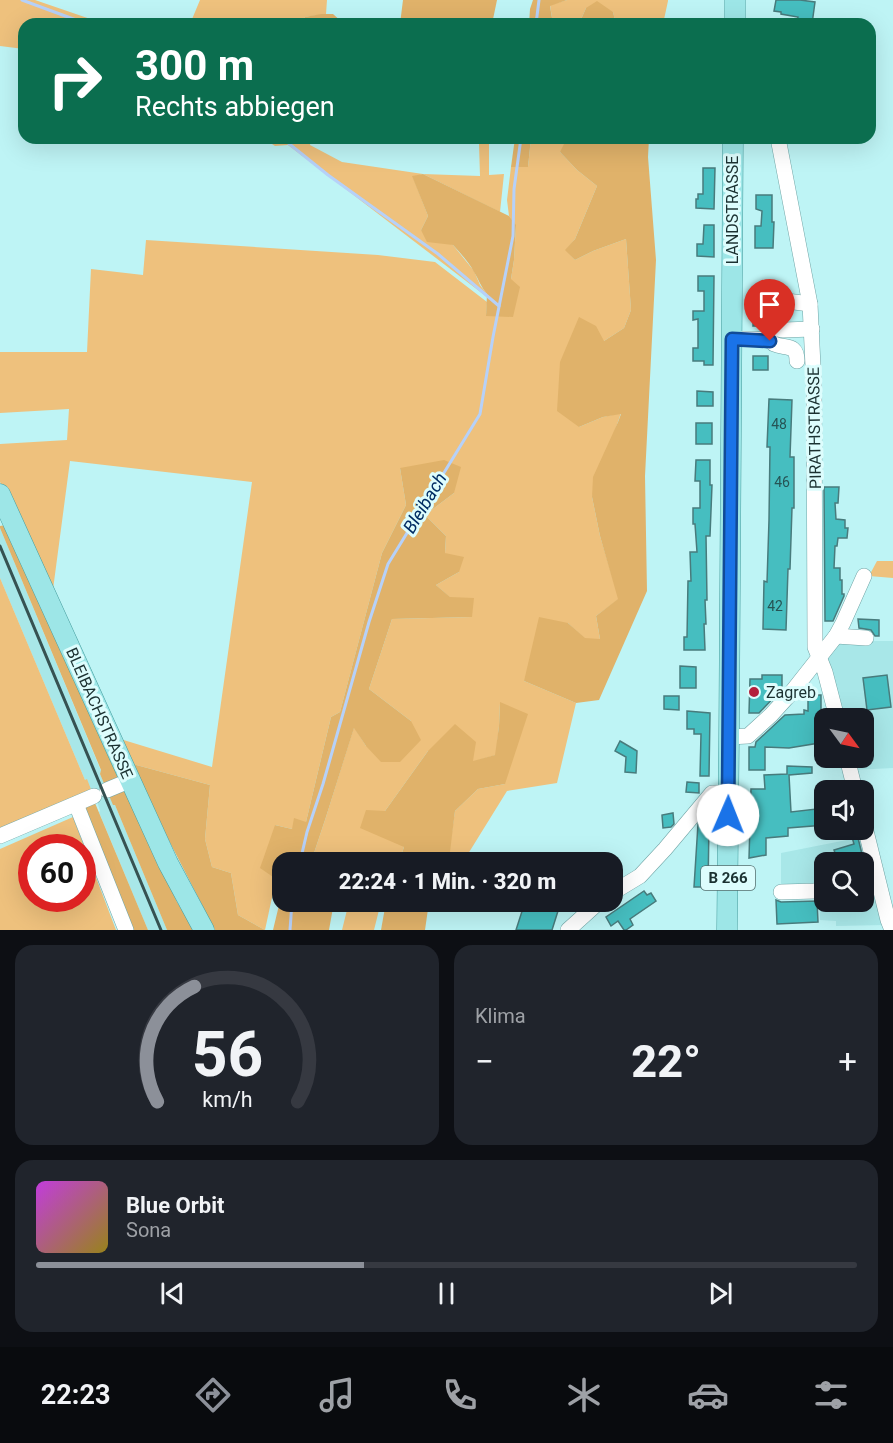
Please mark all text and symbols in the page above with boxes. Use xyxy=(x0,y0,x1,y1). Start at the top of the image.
text: 300 m xyxy=(135,41,254,90)
icon: right xyxy=(36,42,114,120)
text: Rechts abbiegen xyxy=(135,91,335,123)
street label: LANDSTRASSE xyxy=(723,156,742,264)
pin xyxy=(744,279,795,341)
icon: arrive xyxy=(753,288,786,321)
street label: PIRATHSTRASSE xyxy=(804,367,825,489)
house number: 48 xyxy=(771,416,787,432)
water label: Bleibach xyxy=(398,469,451,537)
house number: 46 xyxy=(774,474,790,490)
house number: 42 xyxy=(767,598,783,614)
street label: BLEIBACHSTRASSE xyxy=(62,645,137,782)
place label: Zagreb xyxy=(766,683,816,702)
marker: Zagreb xyxy=(747,685,761,699)
north arrow xyxy=(814,708,874,768)
map controls xyxy=(814,708,874,912)
button: sound xyxy=(814,780,874,840)
position arrow xyxy=(696,783,760,847)
speed limit sign: 60 xyxy=(18,834,96,912)
button: search xyxy=(814,852,874,912)
road number: B 266 xyxy=(701,866,755,890)
text: 22:24 · 1 Min. · 320 m xyxy=(339,869,556,894)
text: Klima xyxy=(475,1004,526,1028)
text: 56 xyxy=(191,1018,263,1091)
text: 22° xyxy=(631,1035,701,1088)
text: − xyxy=(475,1042,494,1081)
text: + xyxy=(838,1042,857,1081)
text: km/h xyxy=(202,1087,252,1112)
text: Blue Orbit xyxy=(126,1193,224,1218)
text: Sona xyxy=(126,1218,171,1242)
icon: previous xyxy=(156,1277,189,1310)
icon: pause xyxy=(430,1277,463,1310)
icon: next xyxy=(704,1277,737,1310)
icon: directions xyxy=(192,1374,234,1416)
icon: music xyxy=(316,1374,358,1416)
icon: phone xyxy=(439,1374,481,1416)
icon: climate xyxy=(563,1374,605,1416)
icon: car xyxy=(687,1374,729,1416)
icon: filters xyxy=(810,1374,852,1416)
text: 22:23 xyxy=(41,1379,110,1411)

